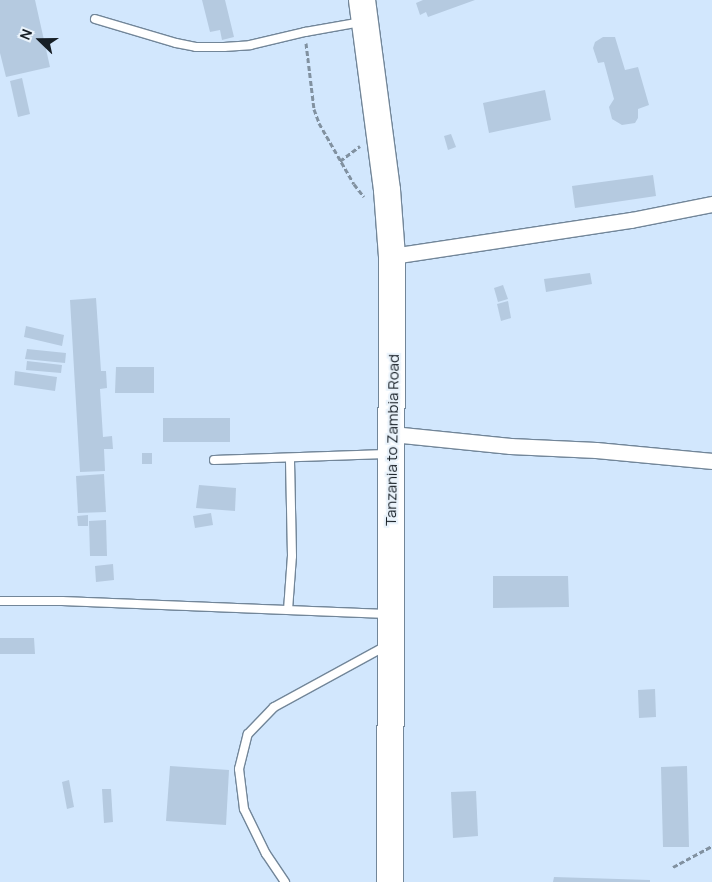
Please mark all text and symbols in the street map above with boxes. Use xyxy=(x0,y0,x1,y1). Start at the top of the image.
north arrow xyxy=(15,15,65,65)
text: N xyxy=(15,26,36,42)
street label: Tanzania to Zambia Road xyxy=(382,354,402,526)

